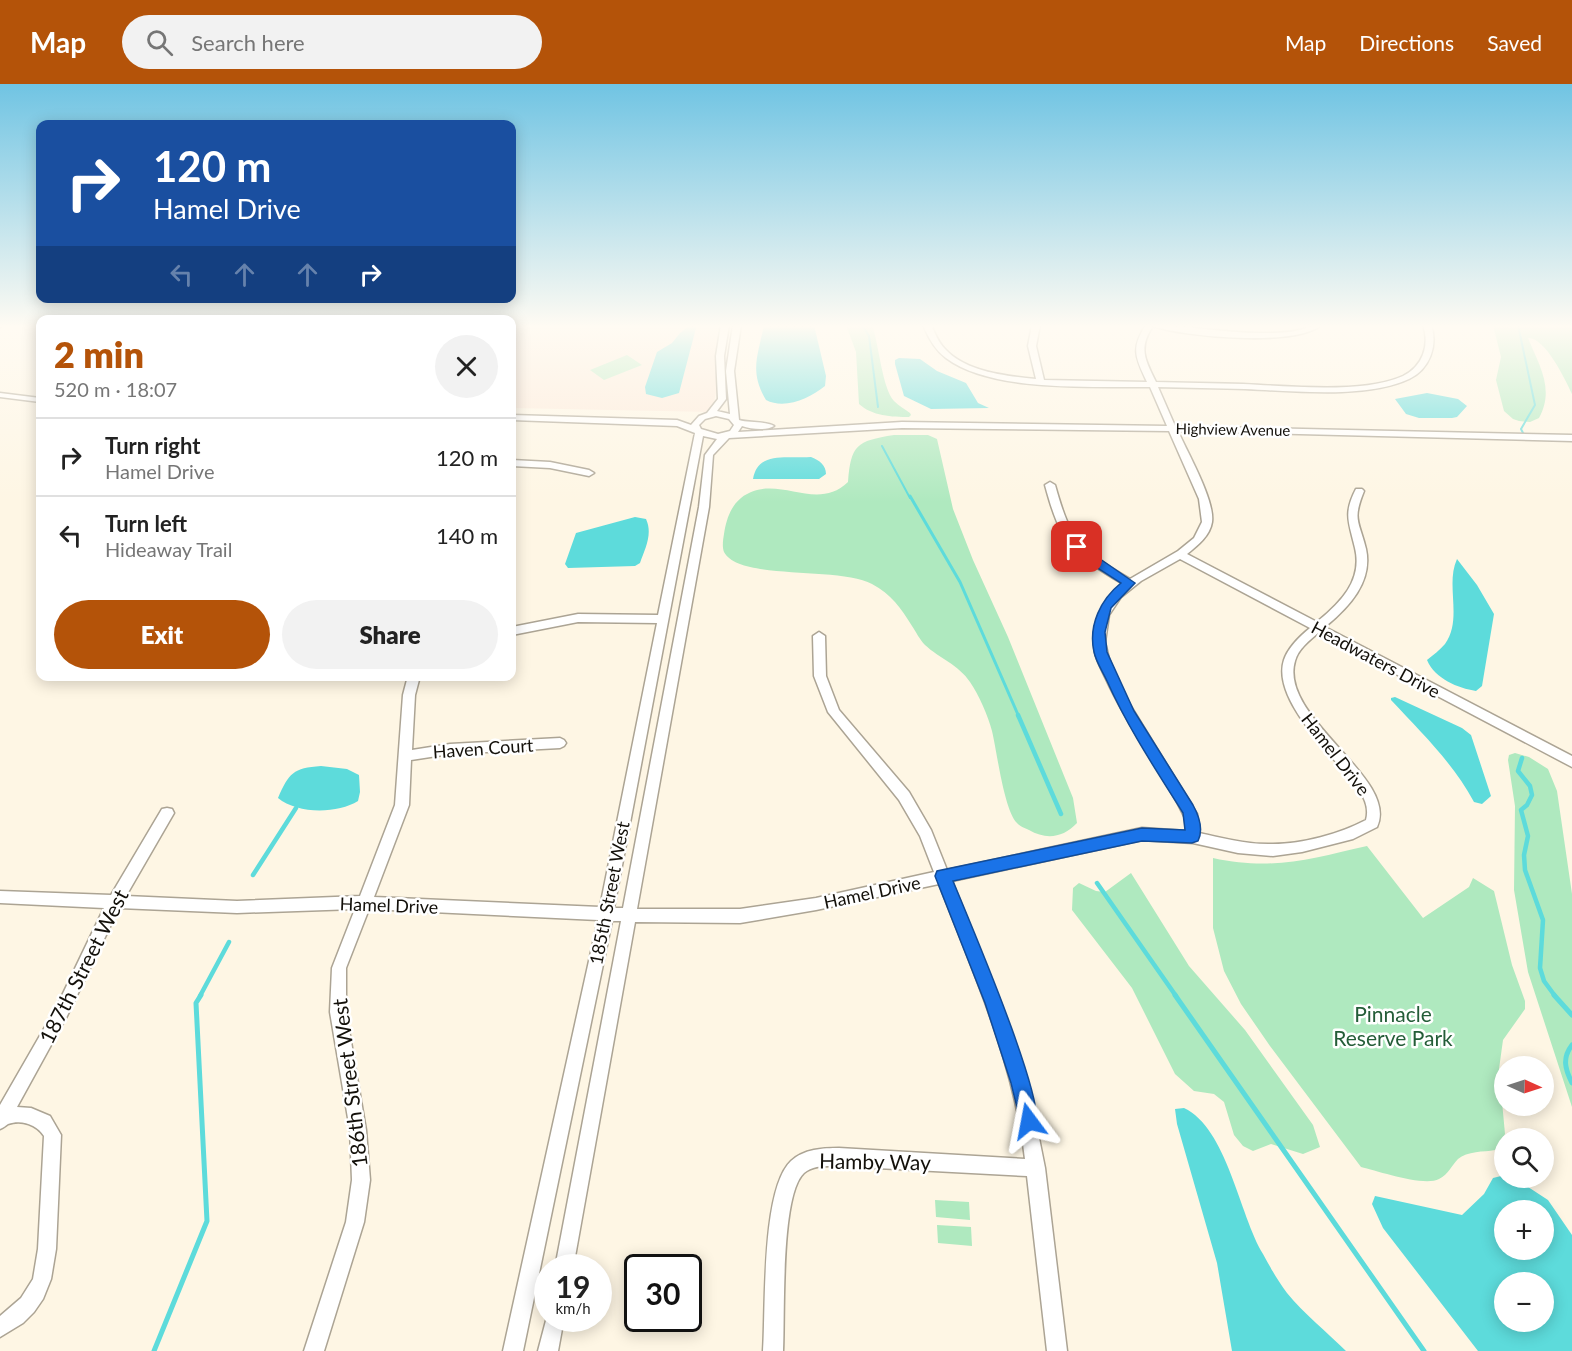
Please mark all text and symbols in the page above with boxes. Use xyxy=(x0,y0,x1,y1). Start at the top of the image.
search box xyxy=(122,15,542,69)
text: Map xyxy=(30,25,86,59)
icon: search xyxy=(143,26,176,59)
text: Search here xyxy=(191,29,305,56)
text: Map xyxy=(1285,30,1326,55)
text: Directions xyxy=(1359,30,1454,55)
text: Saved xyxy=(1487,30,1542,55)
text: 120 m xyxy=(153,141,271,191)
icon: right xyxy=(54,144,132,222)
text: Hamel Drive xyxy=(153,192,301,225)
icon: left xyxy=(165,258,198,291)
icon: ahead xyxy=(228,258,261,291)
icon: ahead xyxy=(291,258,324,291)
icon: right xyxy=(354,258,387,291)
text: 2 min xyxy=(54,332,144,376)
button: close xyxy=(435,335,498,398)
text: 520 m · 18:07 xyxy=(54,377,177,401)
street label: Highview Avenue xyxy=(1176,419,1291,439)
text: Turn right xyxy=(105,432,200,459)
icon: right xyxy=(54,441,87,474)
text: 120 m xyxy=(436,444,498,471)
text: Hamel Drive xyxy=(105,459,214,483)
text: Turn left xyxy=(105,510,187,537)
icon: left xyxy=(54,519,87,552)
pin xyxy=(1051,521,1102,572)
text: 140 m xyxy=(436,522,498,549)
icon: arrive xyxy=(1060,530,1093,563)
text: Hideaway Trail xyxy=(105,537,232,561)
button: Exit xyxy=(54,600,270,669)
button: Share xyxy=(282,600,498,669)
street label: Headwaters Drive xyxy=(1308,616,1444,702)
street label: Hamel Drive xyxy=(1297,708,1375,800)
street label: Haven Court xyxy=(432,733,534,762)
street label: 185th Street West xyxy=(584,819,634,967)
street label: Hamel Drive xyxy=(822,871,922,913)
street label: 187th Street West xyxy=(33,884,133,1047)
street label: Hamel Drive xyxy=(339,892,439,918)
street label: 186th Street West xyxy=(326,997,372,1169)
park label: Pinnacle Reserve Park xyxy=(1333,1001,1453,1050)
north arrow xyxy=(1494,1056,1554,1116)
map controls xyxy=(1494,1056,1554,1332)
position arrow xyxy=(997,1089,1061,1153)
button: search xyxy=(1494,1128,1554,1188)
street label: Hamby Way xyxy=(819,1148,931,1174)
button: + xyxy=(1494,1200,1554,1260)
speed limit sign: 30 xyxy=(624,1254,702,1332)
text: 19 xyxy=(556,1268,590,1304)
button: − xyxy=(1494,1272,1554,1332)
text: km/h xyxy=(555,1299,591,1317)

